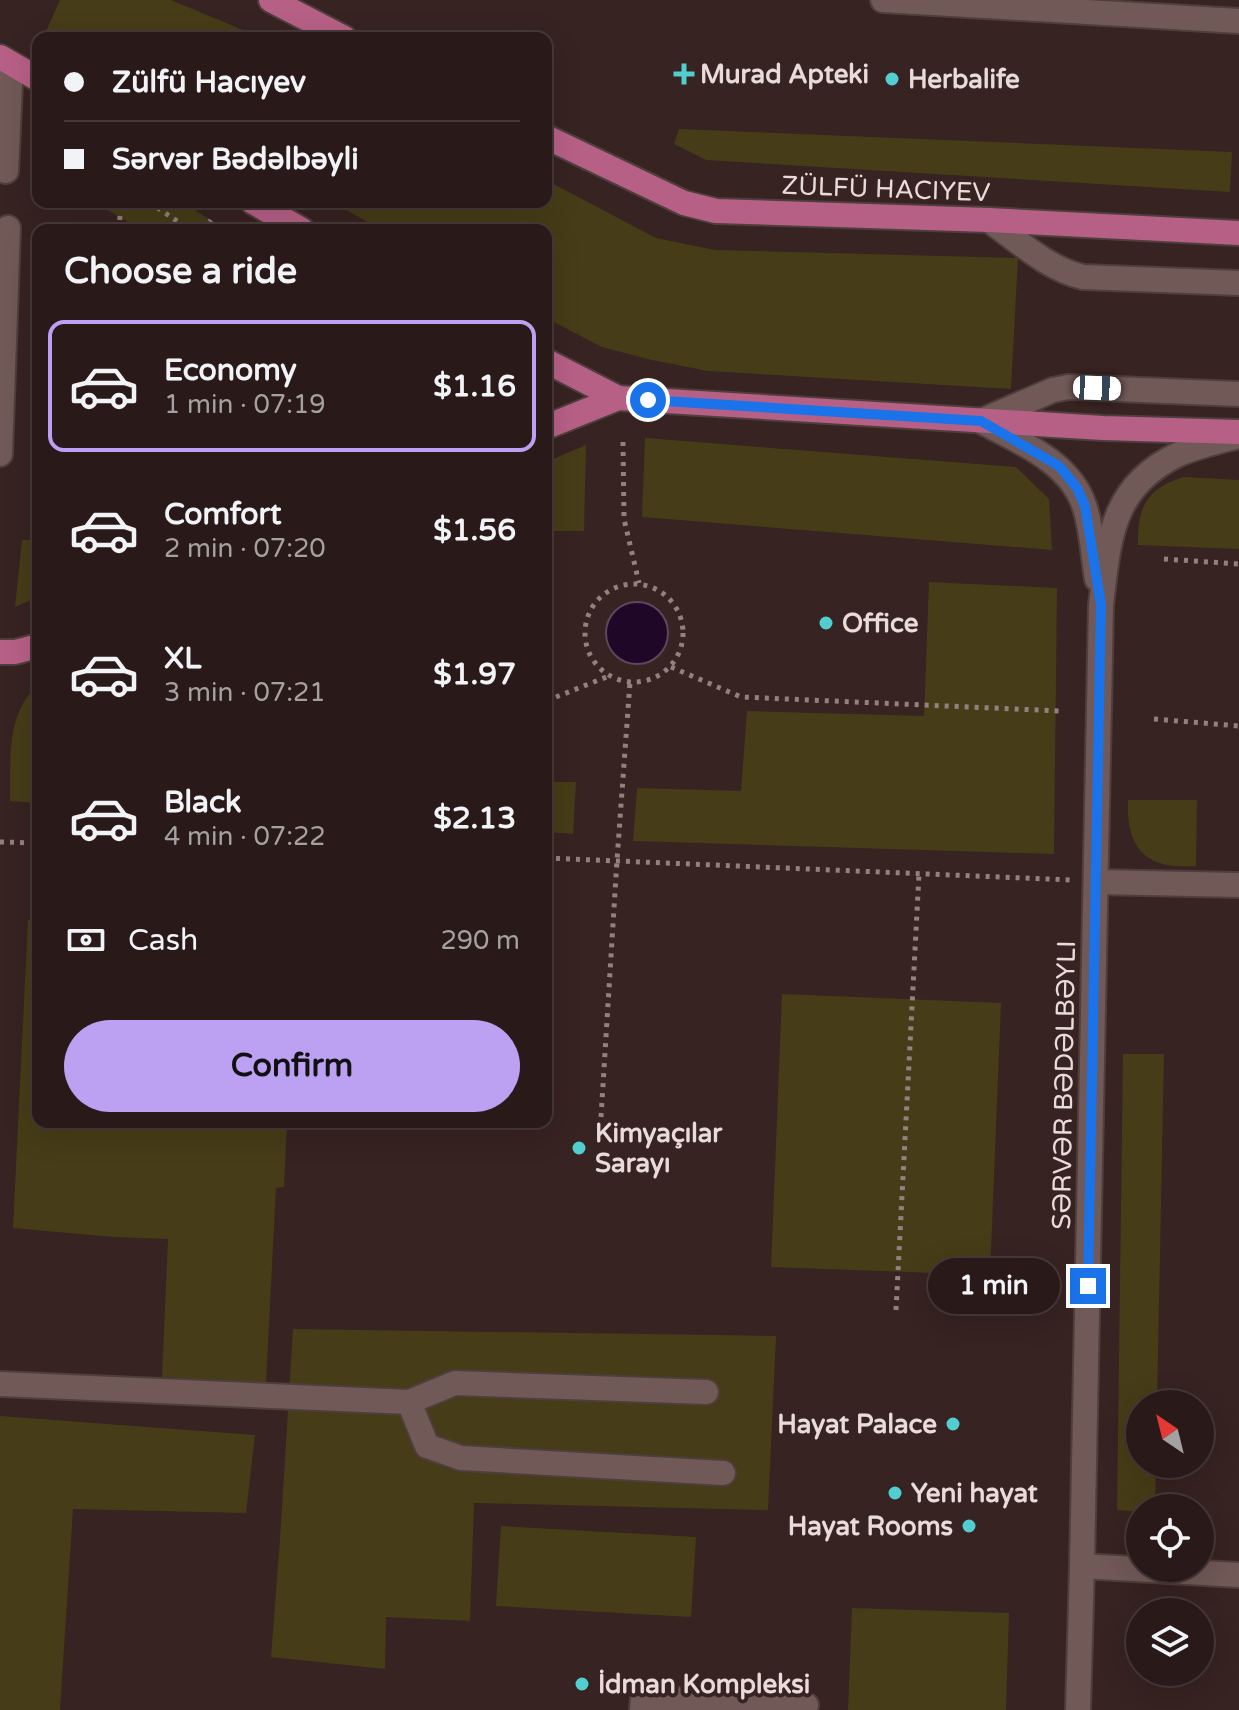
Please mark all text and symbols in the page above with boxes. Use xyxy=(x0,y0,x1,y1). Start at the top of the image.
place label: Murad Apteki xyxy=(700,59,869,90)
text: Zülfü Hacıyev xyxy=(112,64,306,101)
place label: Herbalife xyxy=(908,64,1020,95)
marker: Murad Apteki xyxy=(675,65,693,83)
marker: Herbalife xyxy=(883,70,901,88)
text: Sərvər Bədəlbəyli xyxy=(112,141,359,178)
street label: ZÜLFÜ HACIYEV xyxy=(781,170,991,208)
text: Choose a ride xyxy=(64,250,297,293)
icon: car xyxy=(68,350,140,422)
text: Economy xyxy=(164,352,297,389)
text: $1.16 xyxy=(433,368,516,405)
car xyxy=(1073,375,1121,401)
route start xyxy=(630,382,666,418)
text: 1 min · 07:19 xyxy=(164,389,326,420)
icon: car xyxy=(68,494,140,566)
text: Comfort xyxy=(164,496,282,533)
text: $1.56 xyxy=(433,512,516,549)
text: 2 min · 07:20 xyxy=(164,533,326,564)
place label: Office xyxy=(842,608,919,639)
marker: Office xyxy=(817,614,835,632)
icon: car xyxy=(68,638,140,710)
text: XL xyxy=(164,640,201,677)
text: $1.97 xyxy=(433,656,516,693)
text: 3 min · 07:21 xyxy=(164,677,326,708)
icon: car xyxy=(68,782,140,854)
text: Black xyxy=(164,784,241,821)
text: $2.13 xyxy=(433,800,516,837)
text: 4 min · 07:22 xyxy=(164,821,326,852)
icon: cash xyxy=(64,918,108,962)
text: Cash xyxy=(128,922,198,959)
text: 290 m xyxy=(440,925,520,956)
street label: SƏRVƏR BƏDƏLBƏYLI xyxy=(1046,940,1082,1230)
button: Confirm xyxy=(64,1020,520,1112)
place label: Kimyaçılar Sarayı xyxy=(595,1118,723,1179)
marker: Kimyaçılar Sarayı xyxy=(570,1139,588,1157)
callout: 1 min xyxy=(928,1258,1060,1314)
route end xyxy=(1070,1268,1106,1304)
text: 1 min xyxy=(959,1270,1029,1301)
north arrow xyxy=(1126,1390,1214,1478)
map controls xyxy=(1126,1390,1214,1686)
place label: Hayat Palace xyxy=(777,1409,937,1440)
marker: Hayat Palace xyxy=(944,1415,962,1433)
place label: Yeni hayat xyxy=(911,1478,1038,1509)
marker: Yeni hayat xyxy=(886,1484,904,1502)
button: locate xyxy=(1126,1494,1214,1582)
place label: Hayat Rooms xyxy=(788,1511,953,1542)
marker: Hayat Rooms xyxy=(960,1517,978,1535)
button: layers xyxy=(1126,1598,1214,1686)
place label: İdman Kompleksi xyxy=(598,1669,810,1700)
marker: İdman Kompleksi xyxy=(573,1675,591,1693)

